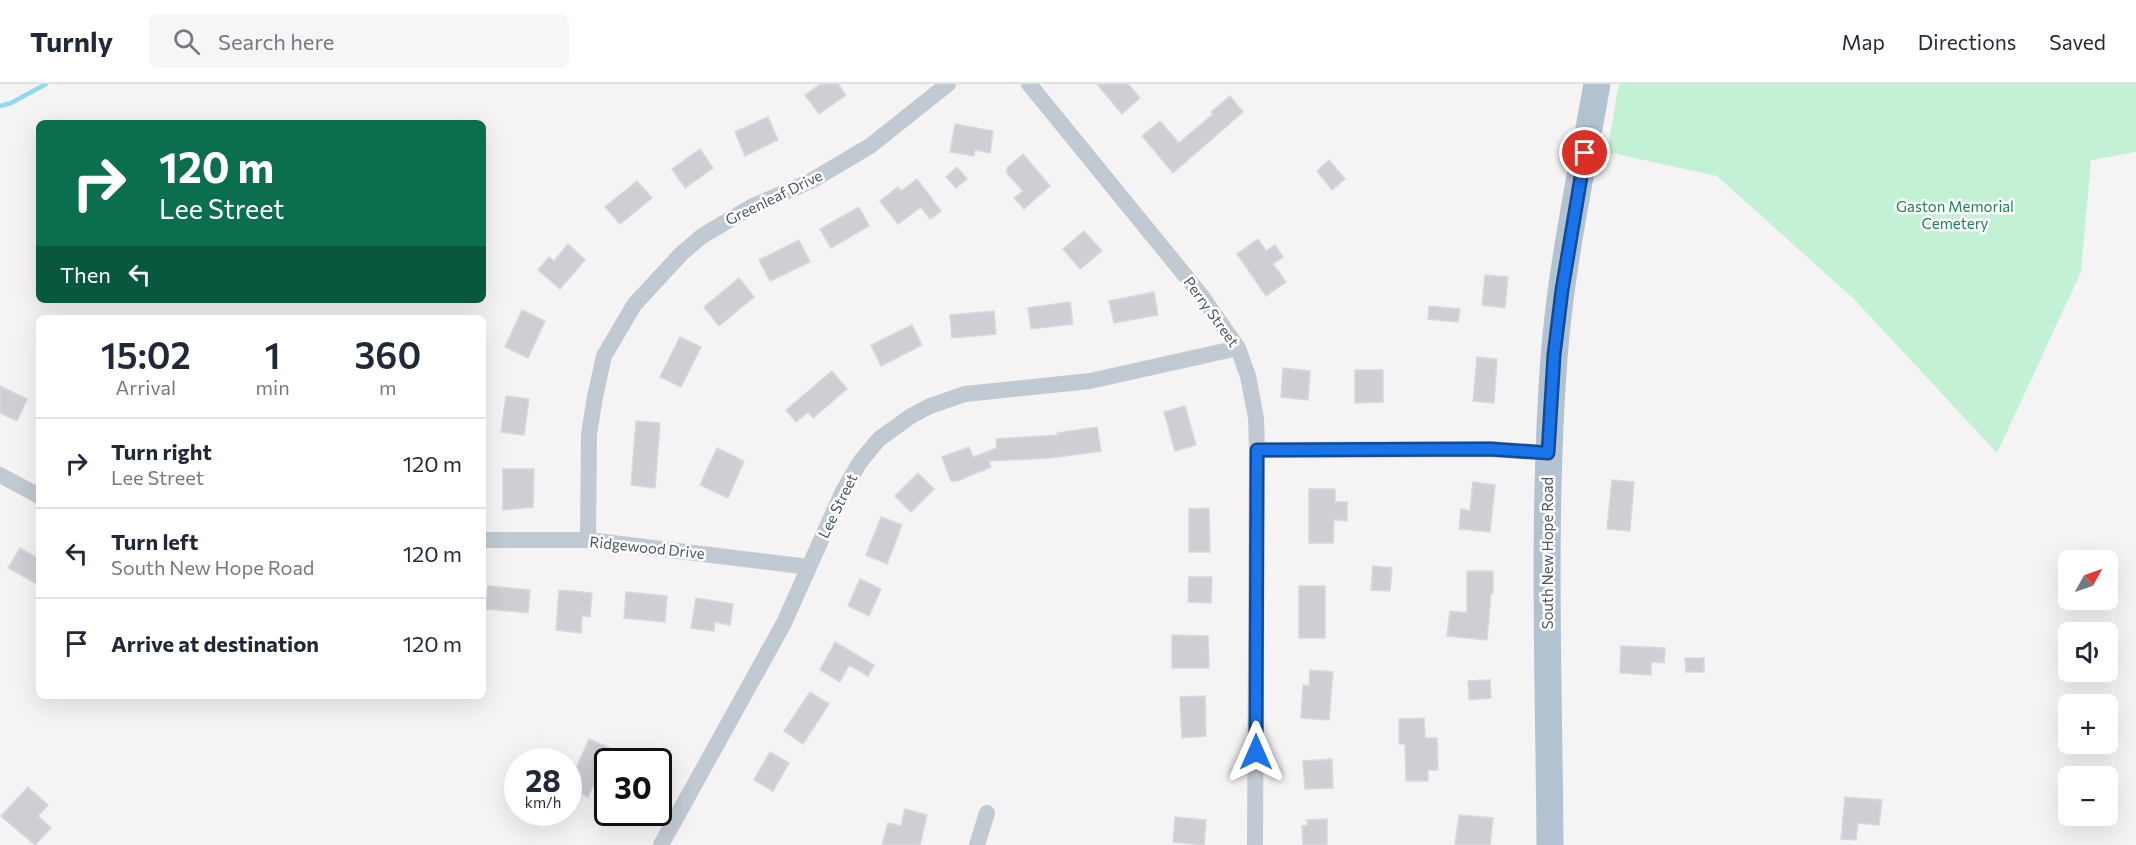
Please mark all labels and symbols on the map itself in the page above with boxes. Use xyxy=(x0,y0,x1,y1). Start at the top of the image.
pin xyxy=(1559,127,1610,178)
street label: Greenleaf Drive xyxy=(722,166,825,228)
park label: Gaston Memorial Cemetery xyxy=(1896,197,2014,232)
street label: Perry Street xyxy=(1180,273,1243,350)
street label: Lee Street xyxy=(814,470,860,541)
street label: South New Hope Road xyxy=(1538,477,1556,629)
street label: Ridgewood Drive xyxy=(589,532,706,562)
north arrow xyxy=(2058,550,2118,610)
position arrow xyxy=(1224,720,1288,784)
speed limit sign: 30 xyxy=(594,748,672,826)

